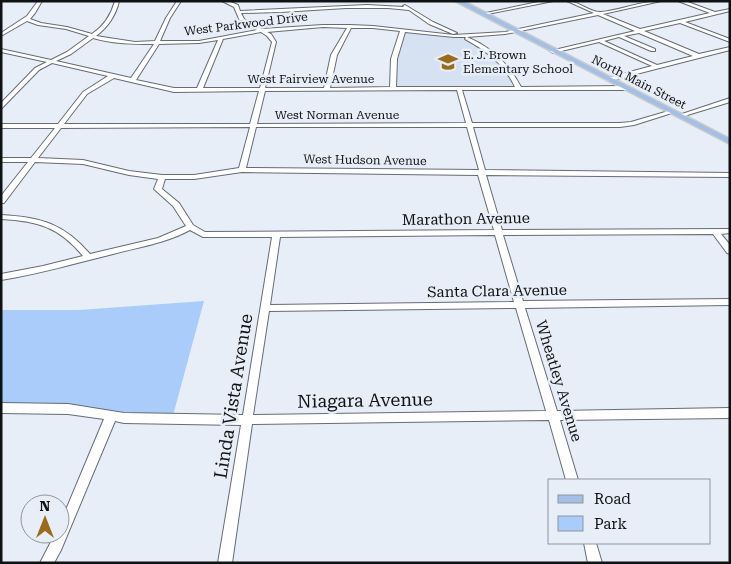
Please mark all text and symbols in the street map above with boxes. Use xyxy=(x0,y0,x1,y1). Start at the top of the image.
street label: West Parkwood Drive xyxy=(183,9,309,39)
place label: E. J. Brown Elementary School xyxy=(463,48,573,76)
school or university icon: E. J. Brown Elementary School xyxy=(437,51,459,73)
street label: North Main Street xyxy=(589,52,689,112)
street label: West Fairview Avenue xyxy=(248,72,375,86)
street label: West Norman Avenue xyxy=(275,108,400,122)
street label: West Hudson Avenue xyxy=(303,152,427,168)
street label: Marathon Avenue xyxy=(402,209,530,229)
street label: Santa Clara Avenue xyxy=(427,281,567,301)
street label: Linda Vista Avenue xyxy=(210,312,256,480)
street label: Wheatley Avenue xyxy=(532,318,586,444)
street label: Niagara Avenue xyxy=(297,388,433,412)
legend xyxy=(548,479,711,544)
text: Road xyxy=(594,490,631,508)
north arrow xyxy=(20,494,70,544)
text: N xyxy=(40,498,51,514)
text: Park xyxy=(594,515,628,533)

